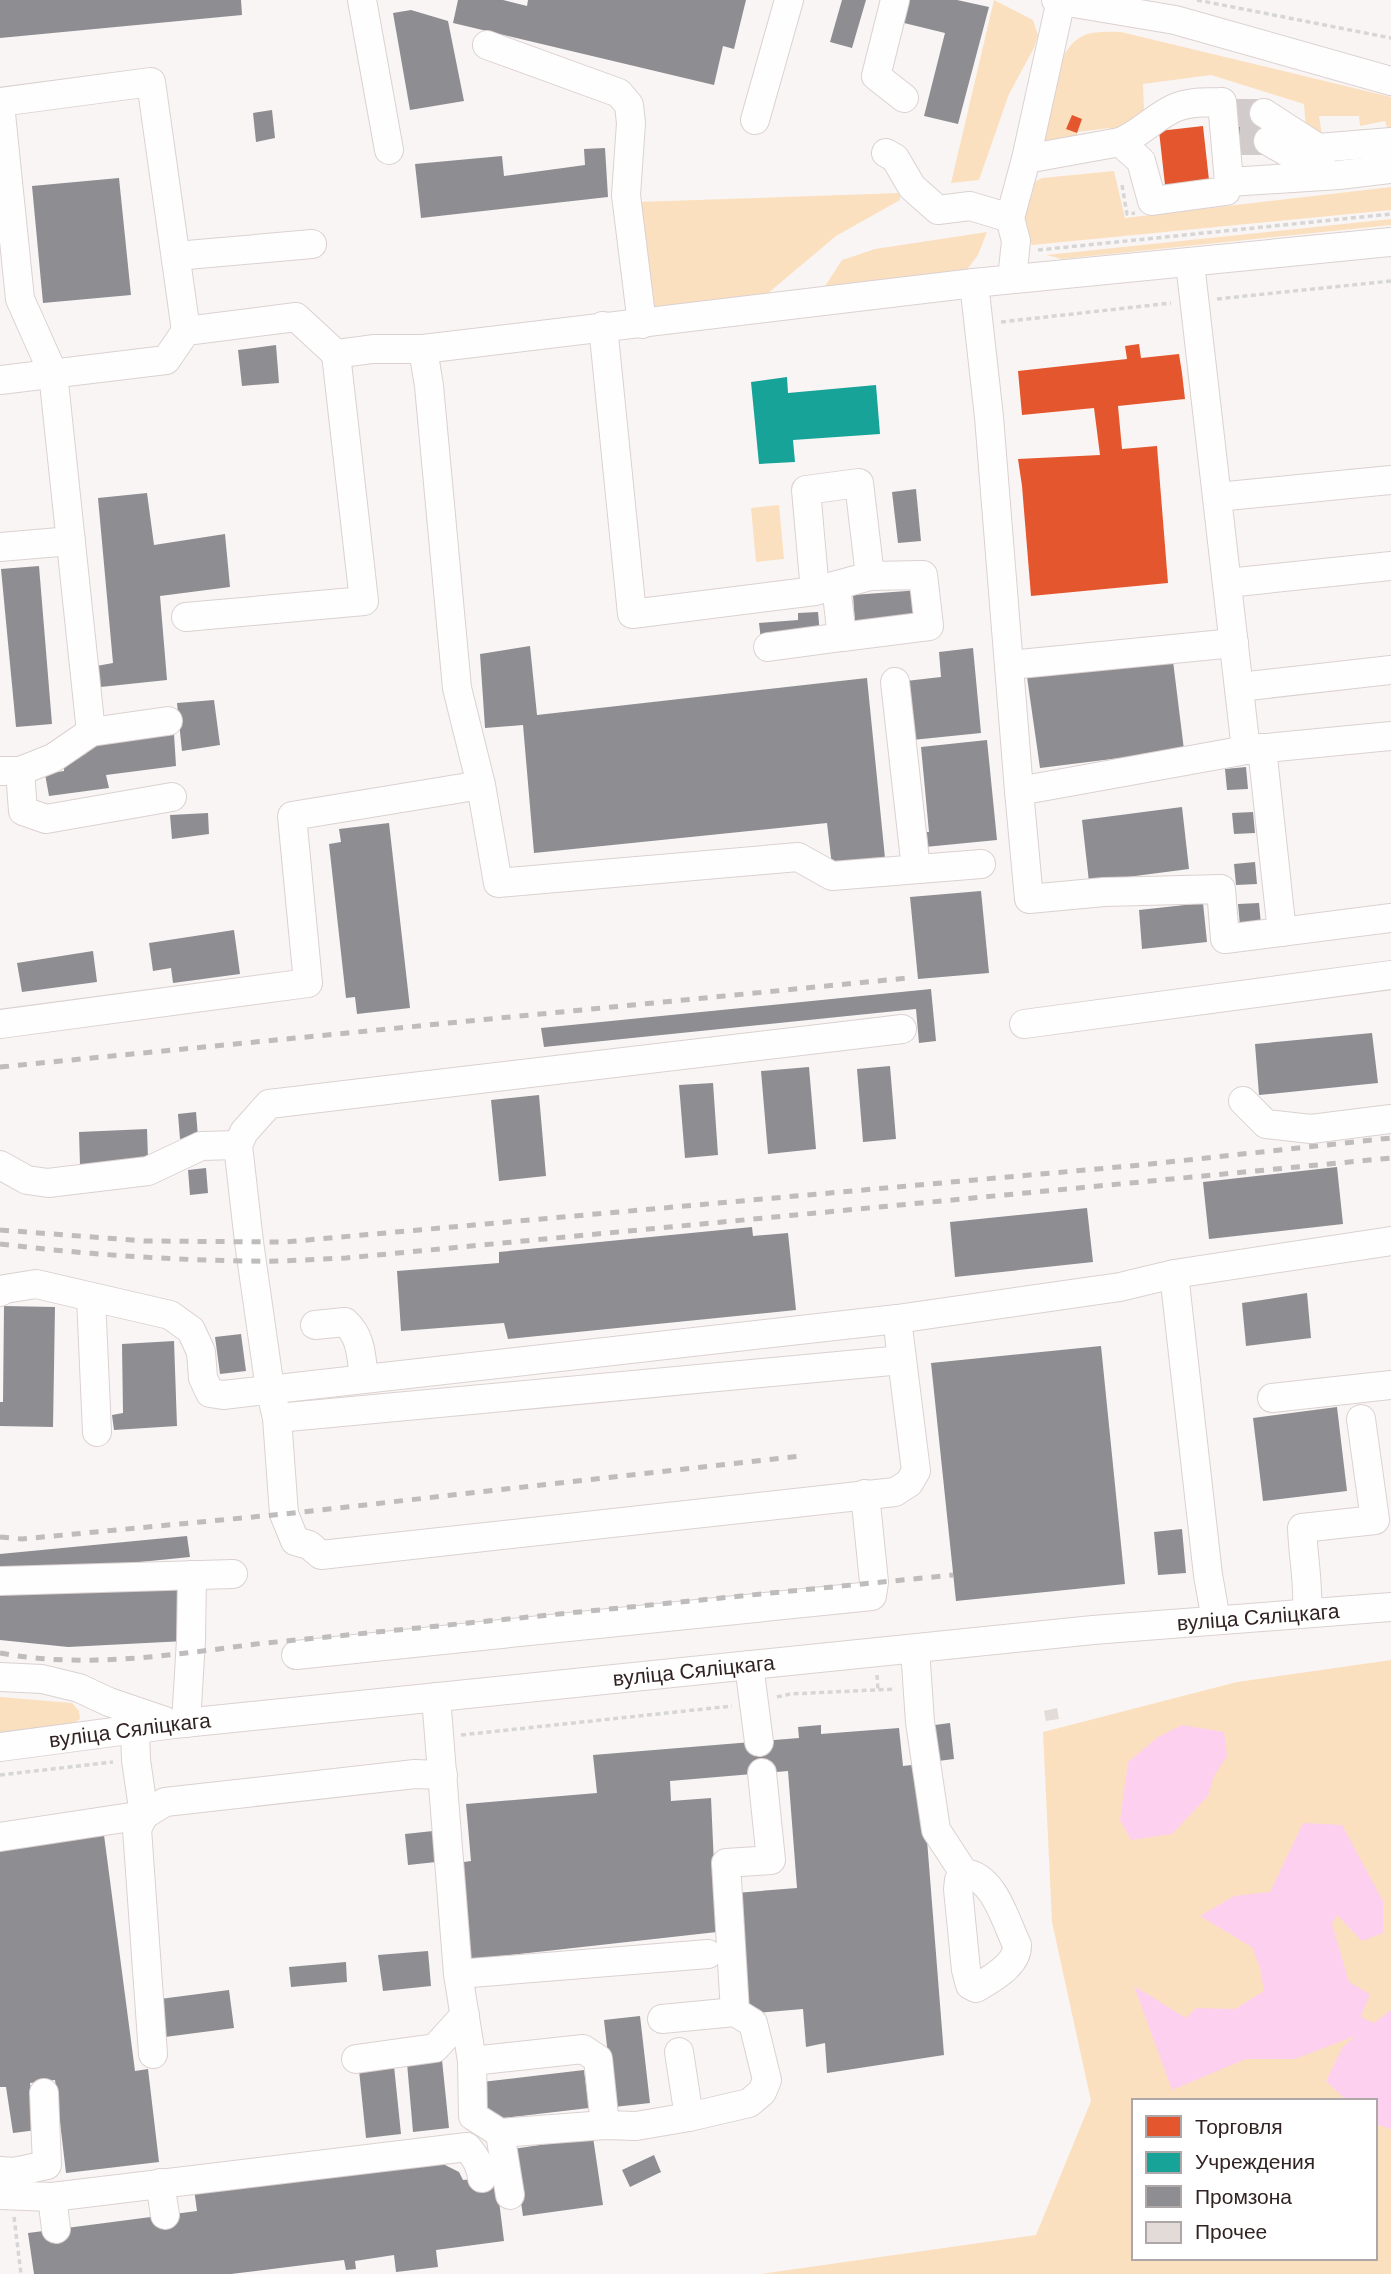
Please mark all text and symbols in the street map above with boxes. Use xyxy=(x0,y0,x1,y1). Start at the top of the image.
street label: вуліца Сяліцкага xyxy=(1176,1597,1341,1637)
street label: вуліца Сяліцкага xyxy=(611,1649,776,1693)
street label: вуліца Сяліцкага xyxy=(47,1706,212,1754)
legend xyxy=(1132,2099,1377,2260)
text: Торговля xyxy=(1195,2113,1283,2141)
text: Учреждения xyxy=(1195,2148,1315,2176)
text: Промзона xyxy=(1195,2183,1292,2211)
text: Прочее xyxy=(1195,2218,1267,2246)

